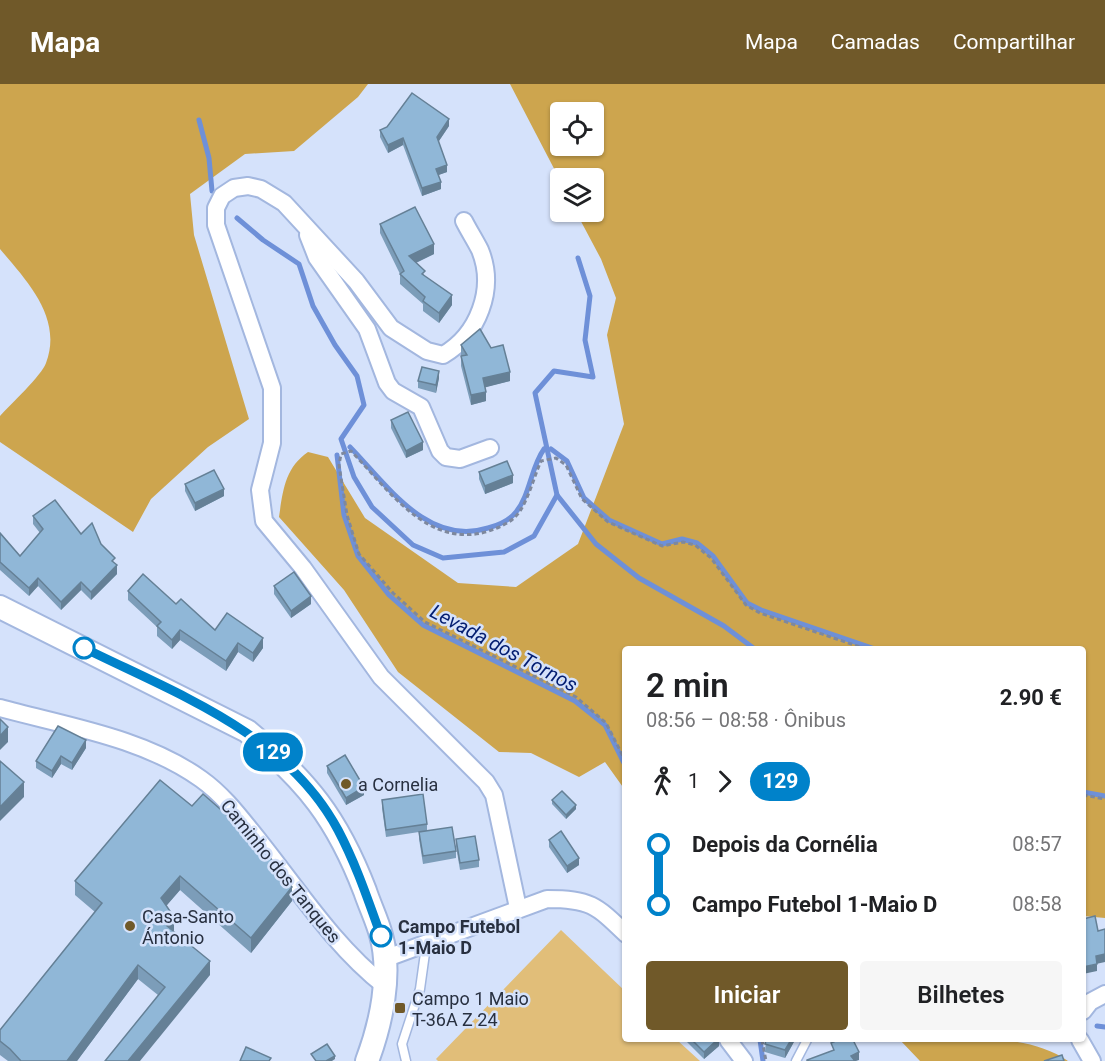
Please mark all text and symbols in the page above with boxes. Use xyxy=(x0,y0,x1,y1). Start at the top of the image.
text: Mapa xyxy=(30,26,100,59)
text: Mapa xyxy=(745,30,798,54)
text: Camadas xyxy=(831,30,920,54)
text: Compartilhar xyxy=(953,30,1075,54)
map controls xyxy=(550,102,604,222)
button: locate xyxy=(550,102,604,156)
button: layers xyxy=(550,168,604,222)
water label: Levada dos Tornos xyxy=(426,599,582,697)
unlabelled marker xyxy=(73,637,95,659)
text: 2 min xyxy=(646,666,729,705)
text: 2.90 € xyxy=(1000,685,1062,710)
text: 08:56 – 08:58 · Ônibus xyxy=(646,708,846,732)
line badge: 129 xyxy=(238,732,308,772)
text: 129 xyxy=(255,740,291,764)
icon: walk xyxy=(646,765,679,798)
icon: forward xyxy=(708,765,741,798)
text: 1 xyxy=(688,769,699,793)
text: 129 xyxy=(762,769,798,793)
place label: a Cornelia xyxy=(358,774,438,795)
marker: a Cornelia xyxy=(339,777,353,791)
street label: Caminho dos Tanques xyxy=(217,795,345,947)
text: Depois da Cornélia xyxy=(692,832,878,857)
text: 08:57 xyxy=(1012,832,1062,856)
text: Campo Futebol 1-Maio D xyxy=(692,892,937,917)
text: 08:58 xyxy=(1012,892,1062,916)
place label: Casa-Santo Ántonio xyxy=(142,906,234,948)
place label: Campo Futebol 1-Maio D xyxy=(398,916,520,958)
marker: Casa-Santo Ántonio xyxy=(123,919,137,933)
marker: Campo Futebol 1-Maio D xyxy=(370,925,392,947)
button: Iniciar xyxy=(646,961,848,1030)
button: Bilhetes xyxy=(860,961,1062,1030)
place label: Campo 1 Maio T-36A Z 24 xyxy=(412,988,529,1030)
marker: Campo 1 Maio T-36A Z 24 xyxy=(393,1001,407,1015)

